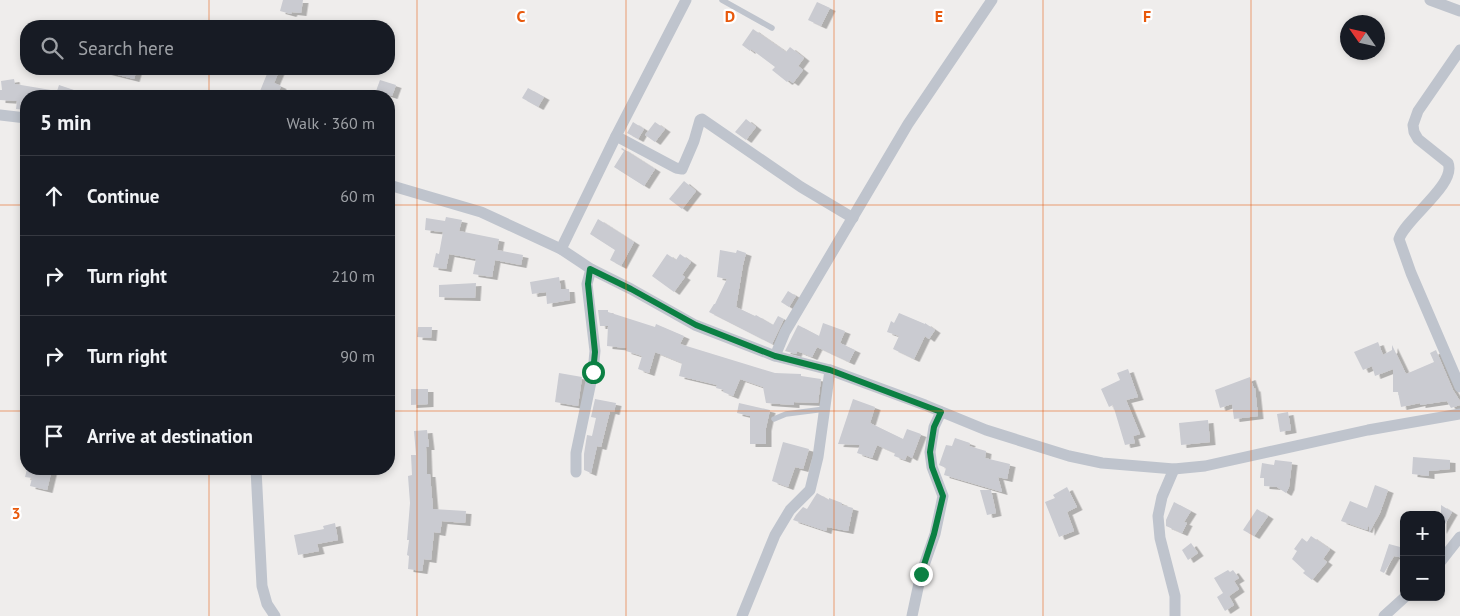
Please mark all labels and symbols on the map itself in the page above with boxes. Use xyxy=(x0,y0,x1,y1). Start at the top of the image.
text: C xyxy=(517,6,526,26)
text: D xyxy=(725,6,735,26)
text: E xyxy=(935,6,943,26)
text: F xyxy=(1143,6,1151,26)
north arrow xyxy=(1340,15,1385,60)
route start xyxy=(582,361,605,384)
text: 3 xyxy=(11,503,21,523)
route end xyxy=(910,563,933,586)

